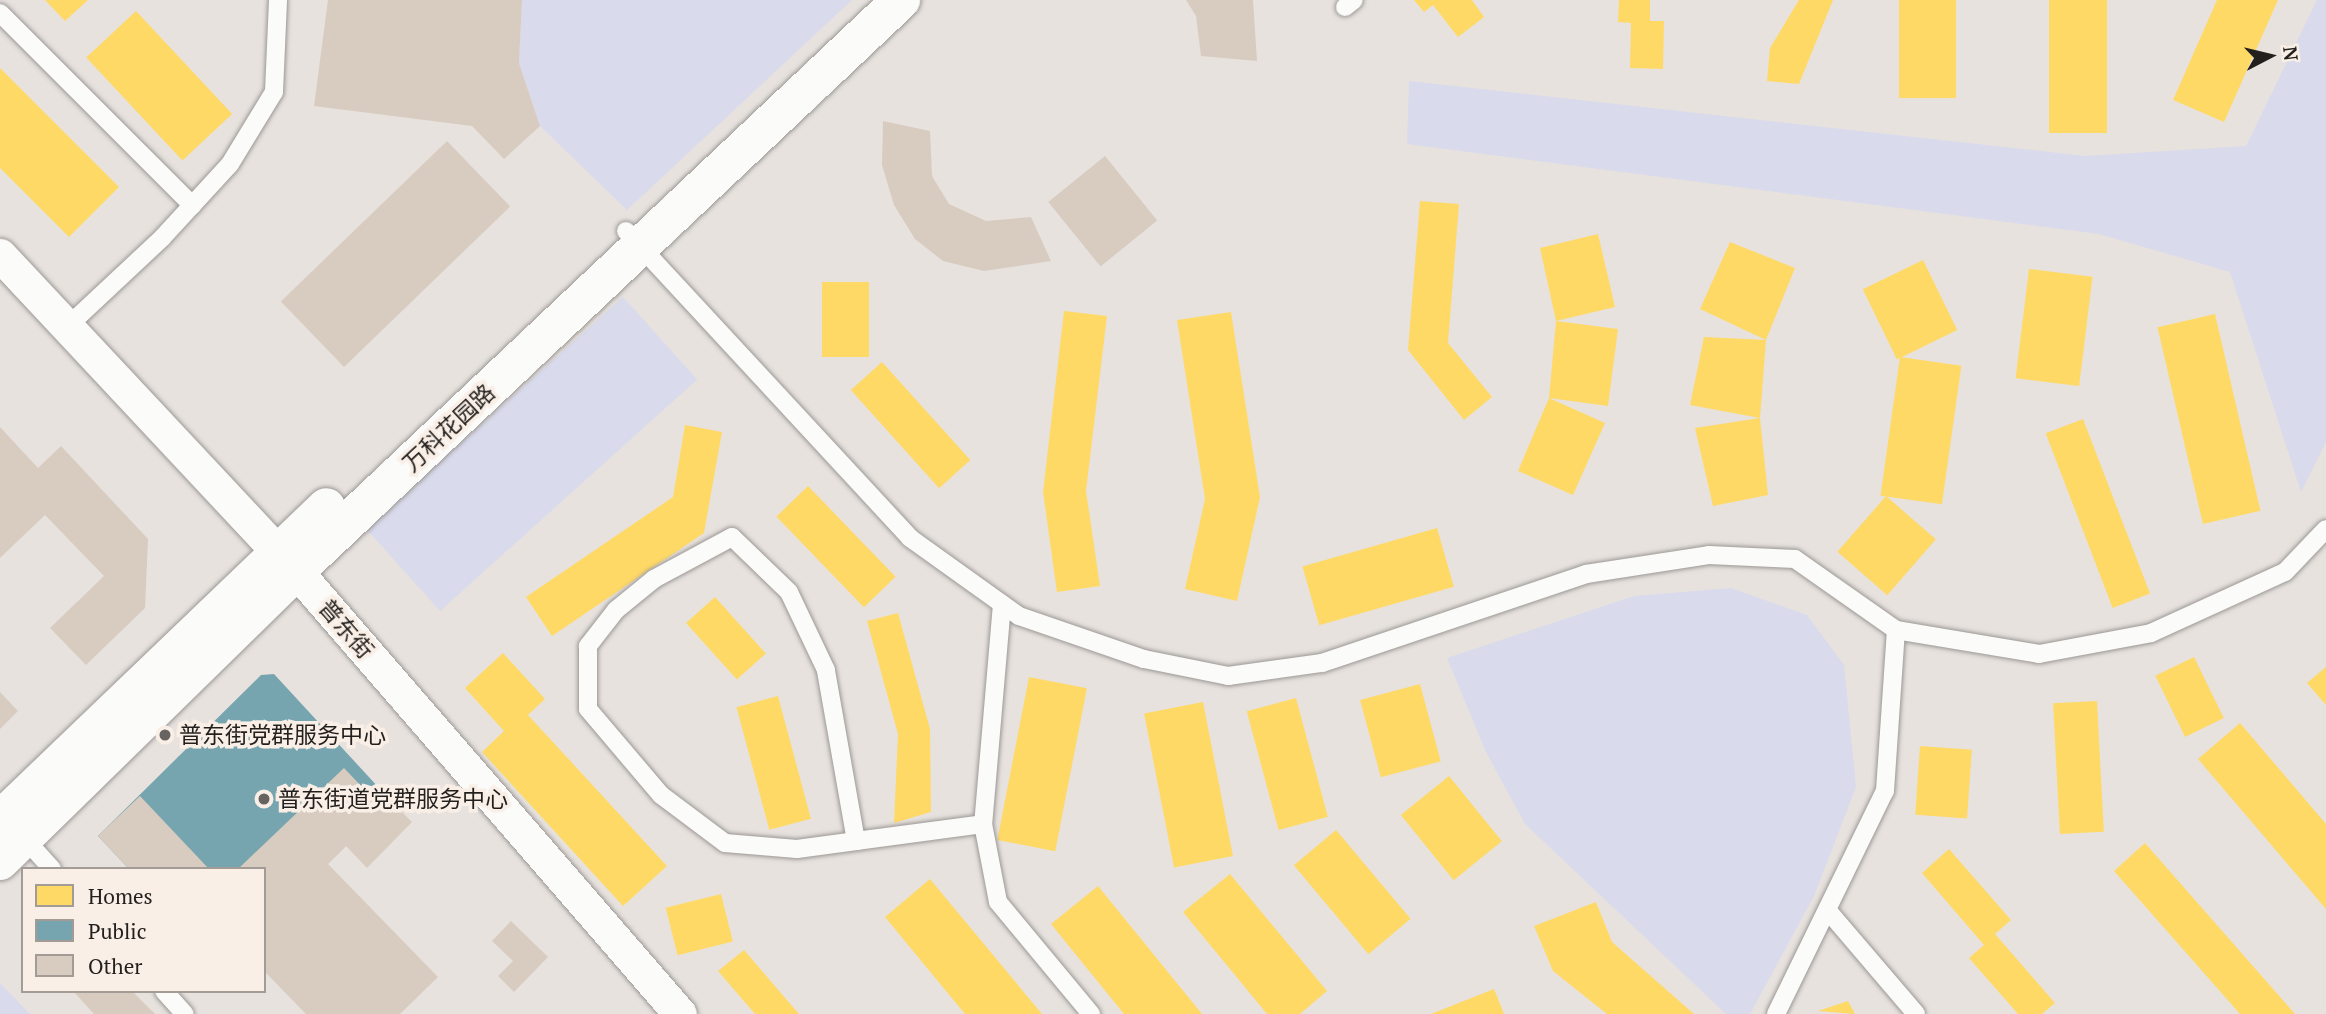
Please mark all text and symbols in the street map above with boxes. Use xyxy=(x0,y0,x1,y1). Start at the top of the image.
north arrow xyxy=(2235,21,2305,91)
text: N xyxy=(2278,45,2305,62)
street label: 万科花园路 xyxy=(398,379,500,477)
street label: 普东街 xyxy=(313,594,379,664)
place label: 普东街党群服务中心 xyxy=(179,721,386,749)
marker: 普东街党群服务中心 xyxy=(157,727,173,743)
place label: 普东街道党群服务中心 xyxy=(278,785,508,813)
marker: 普东街道党群服务中心 xyxy=(256,791,272,807)
legend xyxy=(21,867,266,993)
text: Homes xyxy=(88,882,153,910)
text: Public xyxy=(88,917,146,945)
text: Other xyxy=(88,952,142,980)

